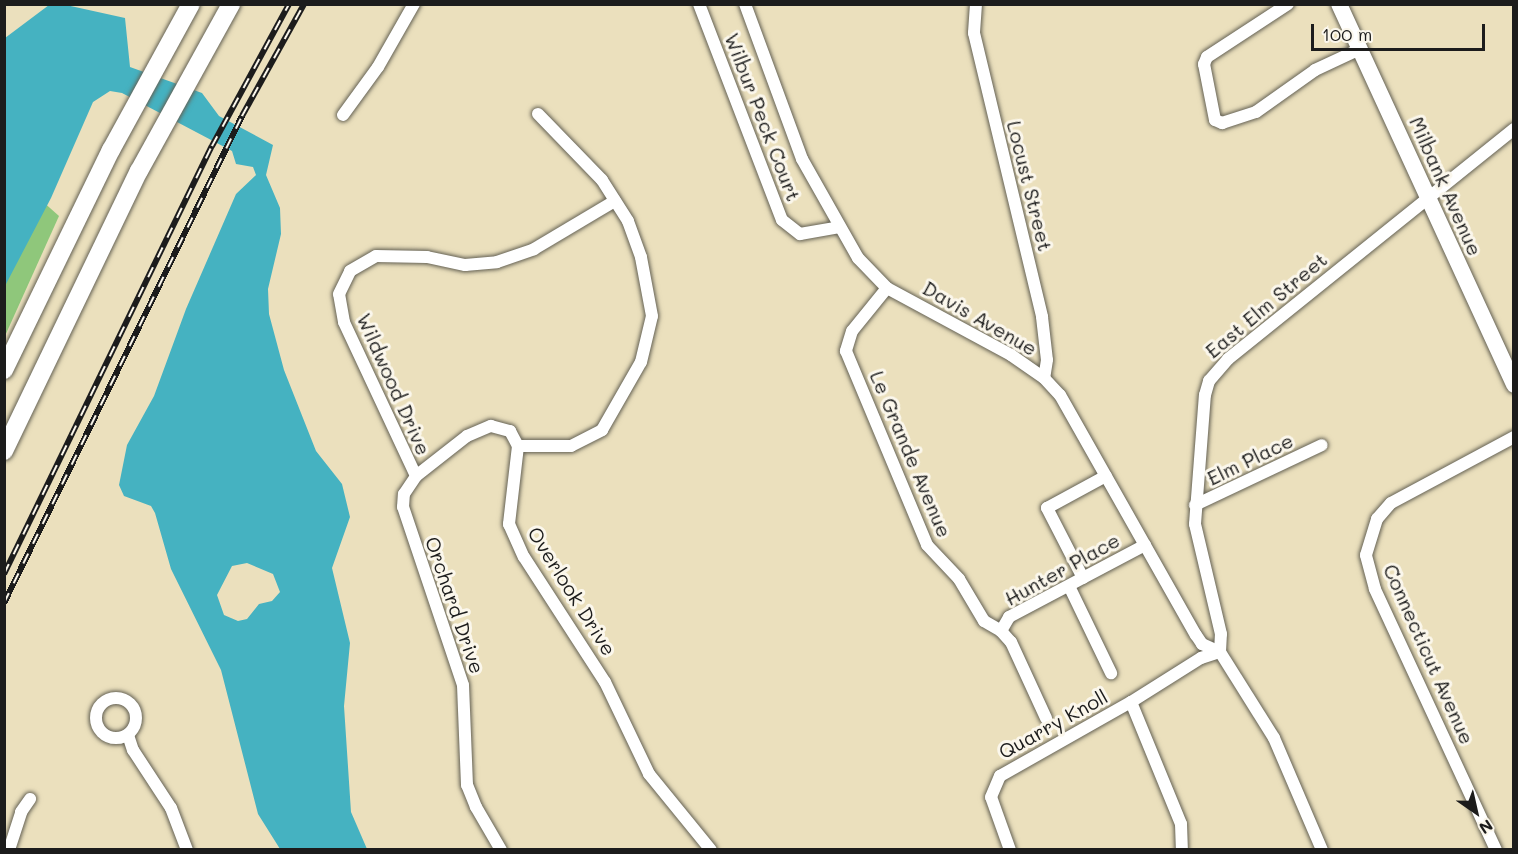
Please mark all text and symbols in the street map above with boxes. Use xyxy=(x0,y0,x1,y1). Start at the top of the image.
scale bar xyxy=(1314,12,1488,50)
text: 100 m xyxy=(1322,22,1372,46)
street label: Wilbur Peck Court xyxy=(720,30,806,204)
street label: Milbank Avenue xyxy=(1405,113,1487,259)
street label: Locust Street xyxy=(1002,118,1058,254)
street label: East Elm Street xyxy=(1200,247,1332,363)
street label: Davis Avenue xyxy=(918,276,1042,360)
street label: Wildwood Drive xyxy=(352,309,436,459)
street label: Le Grande Avenue xyxy=(865,367,957,541)
street label: Elm Place xyxy=(1203,428,1297,490)
street label: Overlook Drive xyxy=(523,522,621,660)
street label: Hunter Place xyxy=(1000,528,1124,610)
street label: Orchard Drive xyxy=(420,533,490,677)
street label: Connecticut Avenue xyxy=(1378,560,1480,748)
street label: Quarry Knoll xyxy=(994,684,1112,764)
north arrow xyxy=(1446,782,1506,842)
text: N xyxy=(1475,815,1497,839)

